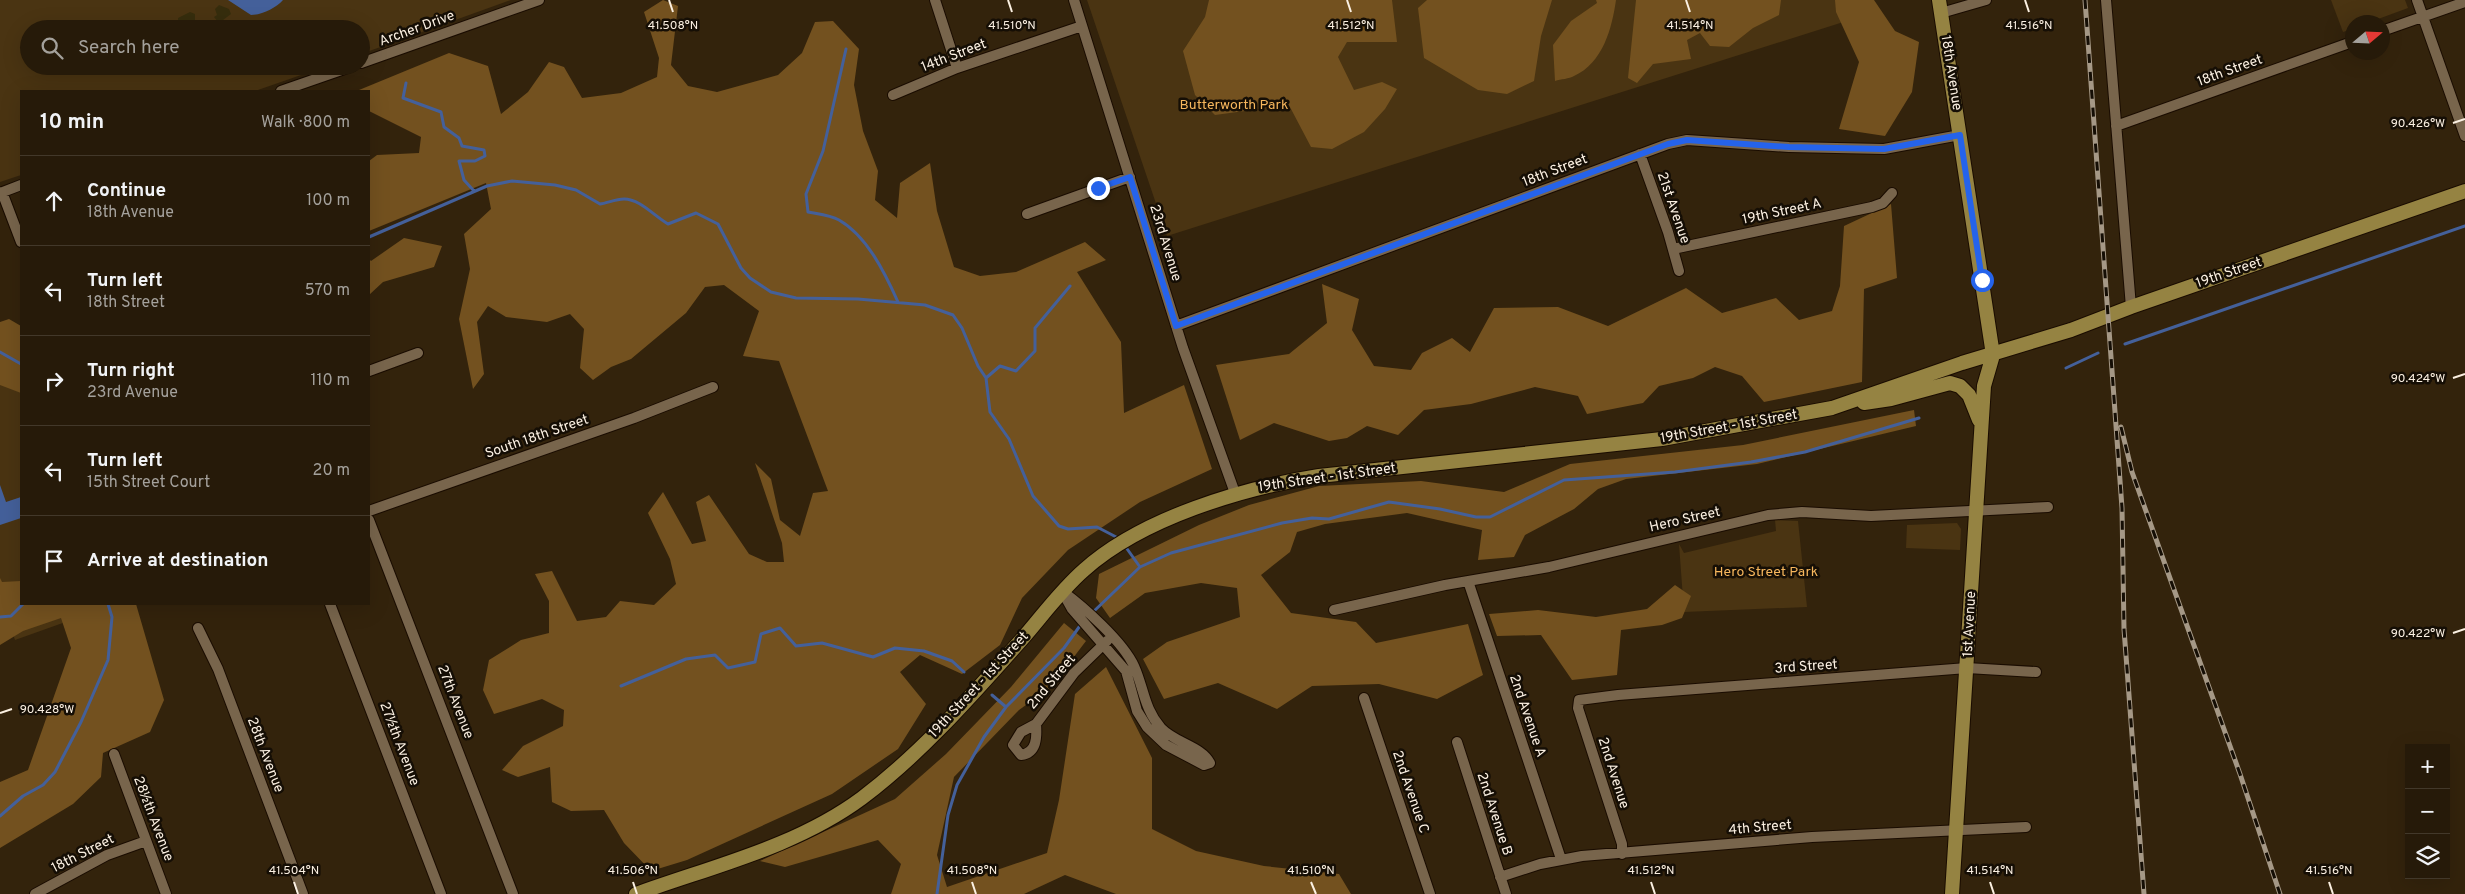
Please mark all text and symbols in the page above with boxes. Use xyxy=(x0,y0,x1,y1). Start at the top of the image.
street label: Archer Drive xyxy=(377,7,457,51)
north arrow xyxy=(2345,15,2390,60)
text: 41.508°N xyxy=(648,18,698,34)
text: 41.510°N xyxy=(988,18,1036,34)
text: 41.512°N xyxy=(1327,18,1375,34)
text: 41.514°N xyxy=(1666,18,1714,34)
text: 41.516°N xyxy=(2005,18,2053,34)
search box xyxy=(20,20,370,75)
icon: search xyxy=(38,34,66,62)
street label: 18th Avenue xyxy=(1937,34,1965,112)
text: Search here xyxy=(78,36,180,60)
street label: 14th Street xyxy=(919,36,989,76)
street label: 18th Street xyxy=(2195,51,2265,91)
park label: Butterworth Park xyxy=(1180,97,1288,114)
text: 10 min xyxy=(40,109,104,136)
text: Walk · 800 m xyxy=(261,113,350,133)
text: 90.426°W xyxy=(2391,116,2445,132)
street label: 18th Street xyxy=(1520,151,1590,191)
street label: 21st Avenue xyxy=(1653,170,1693,246)
route end xyxy=(1087,177,1110,200)
text: Continue xyxy=(87,179,166,203)
icon: ahead xyxy=(40,187,68,215)
text: 100 m xyxy=(306,191,350,211)
street label: 19th Street A xyxy=(1741,195,1823,229)
street label: 23rd Avenue xyxy=(1145,202,1185,284)
text: 18th Avenue xyxy=(87,203,174,223)
street label: 19th Street xyxy=(2194,254,2264,292)
text: Turn left xyxy=(87,269,163,293)
route start xyxy=(1971,269,1994,292)
icon: left xyxy=(40,277,68,305)
text: 570 m xyxy=(305,281,350,301)
text: 18th Street xyxy=(87,293,165,313)
text: Turn right xyxy=(87,359,175,383)
icon: right xyxy=(40,367,68,395)
text: 110 m xyxy=(310,371,350,391)
text: 90.424°W xyxy=(2391,371,2445,387)
text: 23rd Avenue xyxy=(87,383,178,403)
street label: 19th Street - 1st Street xyxy=(1659,407,1799,447)
street label: South 18th Street xyxy=(483,411,591,463)
text: Turn left xyxy=(87,449,163,473)
icon: left xyxy=(40,457,68,485)
street label: 19th Street - 1st Street xyxy=(1257,460,1397,496)
text: 20 m xyxy=(313,461,350,481)
text: 15th Street Court xyxy=(87,473,210,493)
street label: Hero Street xyxy=(1648,504,1722,536)
icon: arrive xyxy=(40,547,68,575)
text: Arrive at destination xyxy=(87,549,268,573)
park label: Hero Street Park xyxy=(1714,564,1818,581)
street label: 1st Avenue xyxy=(1960,590,1980,658)
text: 90.422°W xyxy=(2391,626,2445,642)
street label: 19th Street - 1st Street xyxy=(925,628,1033,742)
street label: 2nd Street xyxy=(1024,651,1080,713)
street label: 3rd Street xyxy=(1774,656,1838,678)
street label: 27th Avenue xyxy=(433,663,477,741)
street label: 2nd Avenue A xyxy=(1505,672,1549,760)
street label: 27½th Avenue xyxy=(375,700,423,788)
text: 90.428°W xyxy=(20,702,74,718)
street label: 28th Avenue xyxy=(243,715,287,795)
street label: 2nd Avenue xyxy=(1593,735,1633,811)
map controls xyxy=(2405,744,2450,879)
button: + xyxy=(2405,744,2450,789)
street label: 2nd Avenue C xyxy=(1388,748,1432,836)
street label: 2nd Avenue B xyxy=(1473,770,1515,858)
street label: 28½th Avenue xyxy=(129,774,177,864)
button: − xyxy=(2405,789,2450,834)
street label: 4th Street xyxy=(1728,817,1792,839)
street label: 18th Street xyxy=(49,831,117,877)
button: layers xyxy=(2405,834,2450,879)
text: 41.504°N xyxy=(269,863,319,879)
text: 41.506°N xyxy=(608,863,658,879)
text: 41.508°N xyxy=(947,863,997,879)
text: 41.510°N xyxy=(1287,863,1335,879)
text: 41.512°N xyxy=(1627,863,1675,879)
text: 41.514°N xyxy=(1966,863,2014,879)
text: 41.516°N xyxy=(2305,863,2353,879)

